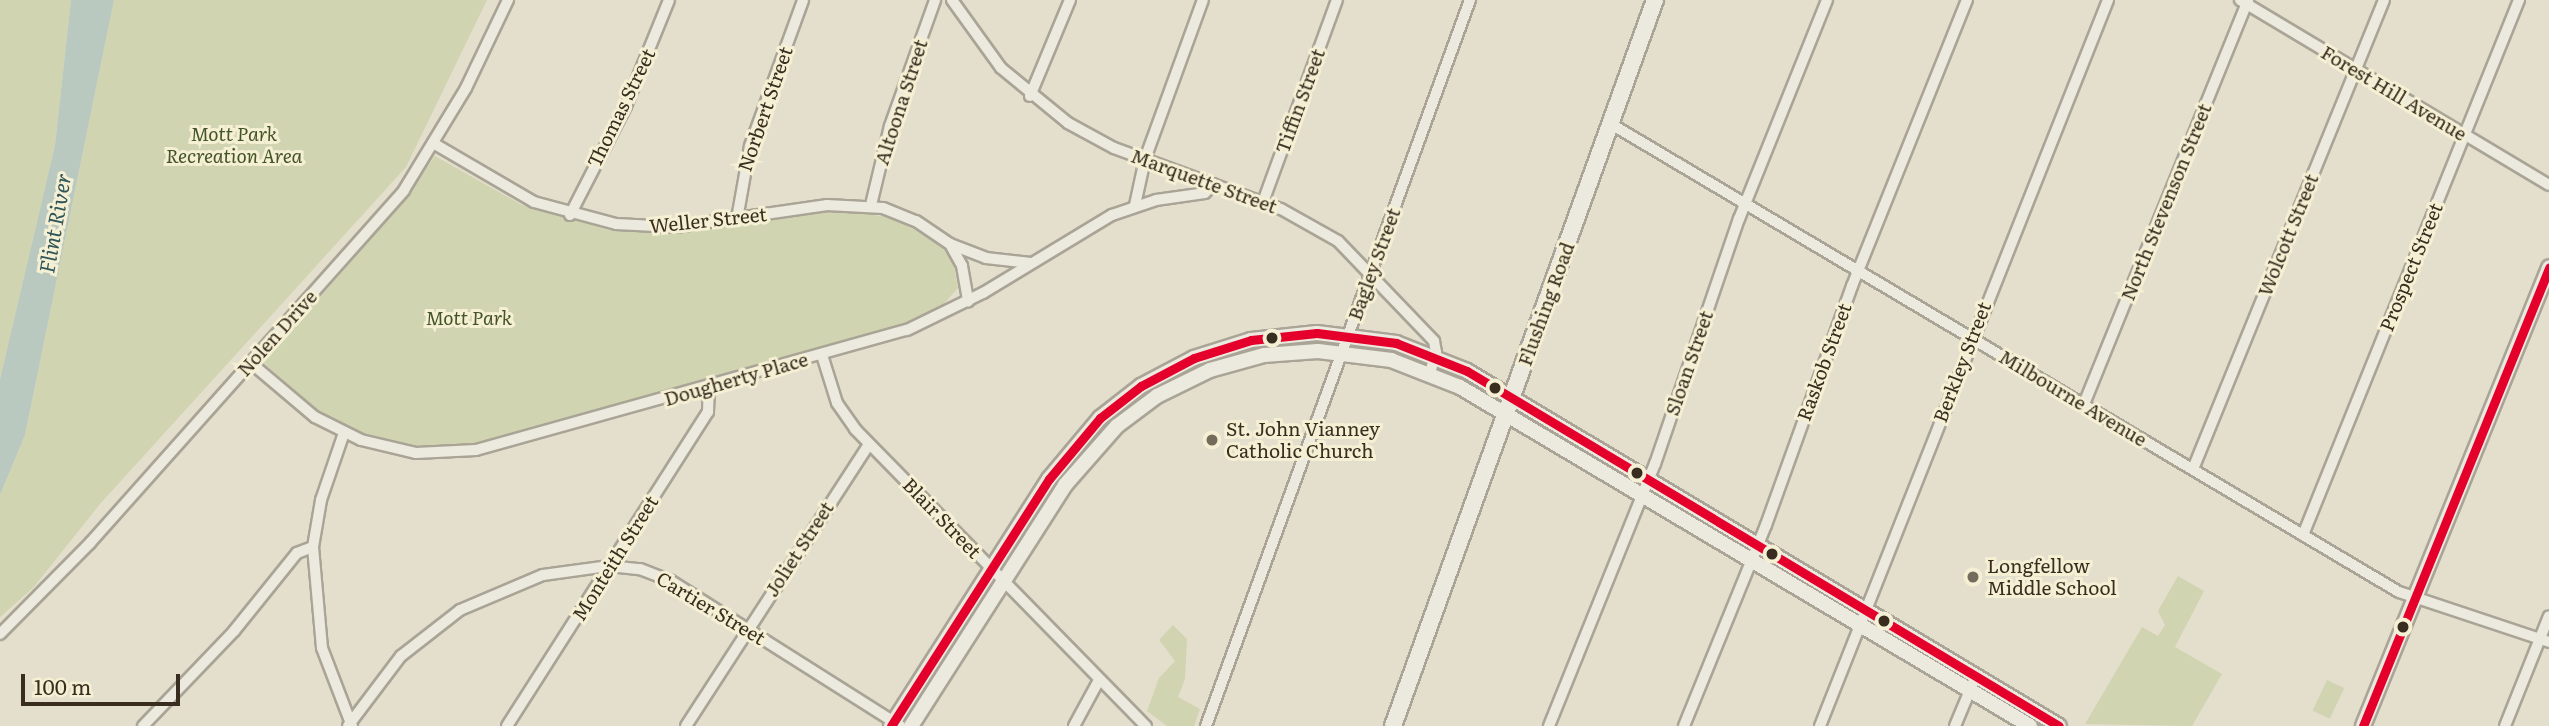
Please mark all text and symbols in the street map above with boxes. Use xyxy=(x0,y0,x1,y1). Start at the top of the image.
street label: Altoona Street xyxy=(870,36,932,168)
street label: Forest Hill Avenue xyxy=(2317,41,2471,145)
street label: Norbert Street xyxy=(733,44,797,174)
street label: Thomas Street xyxy=(582,45,660,171)
street label: Tiffin Street xyxy=(1271,46,1329,156)
street label: North Stevenson Street xyxy=(2116,100,2216,304)
park label: Mott Park Recreation Area xyxy=(166,123,302,167)
street label: Marquette Street xyxy=(1128,144,1280,218)
water label: Flint River xyxy=(33,171,75,275)
street label: Wolcott Street xyxy=(2253,171,2323,299)
street label: Prospect Street xyxy=(2375,199,2447,335)
street label: Weller Street xyxy=(648,202,768,238)
street label: Bagley Street xyxy=(1343,205,1405,323)
street label: Flushing Road xyxy=(1513,239,1579,369)
street label: Nolen Drive xyxy=(232,285,322,381)
street label: Berkley Street xyxy=(1929,299,1995,425)
street label: Raskob Street xyxy=(1792,300,1856,424)
park label: Mott Park xyxy=(426,307,512,329)
street label: Sloan Street xyxy=(1660,308,1718,418)
unlabelled marker xyxy=(1265,331,1279,345)
street label: Milbourne Avenue xyxy=(1995,345,2151,451)
street label: Dougherty Place xyxy=(661,348,811,410)
unlabelled marker xyxy=(1488,381,1502,395)
place label: St. John Vianney Catholic Church xyxy=(1226,418,1380,462)
marker: St. John Vianney Catholic Church xyxy=(1204,432,1220,448)
unlabelled marker xyxy=(1630,466,1644,480)
street label: Blair Street xyxy=(898,473,986,563)
street label: Monteith Street xyxy=(567,491,663,625)
street label: Joliet Street xyxy=(760,497,838,601)
unlabelled marker xyxy=(1765,547,1779,561)
place label: Longfellow Middle School xyxy=(1987,555,2117,599)
street label: Cartier Street xyxy=(652,567,770,649)
marker: Longfellow Middle School xyxy=(1965,569,1981,585)
unlabelled marker xyxy=(1877,614,1891,628)
unlabelled marker xyxy=(2396,620,2410,634)
scale bar xyxy=(24,660,184,704)
text: 100 m xyxy=(34,670,91,701)

